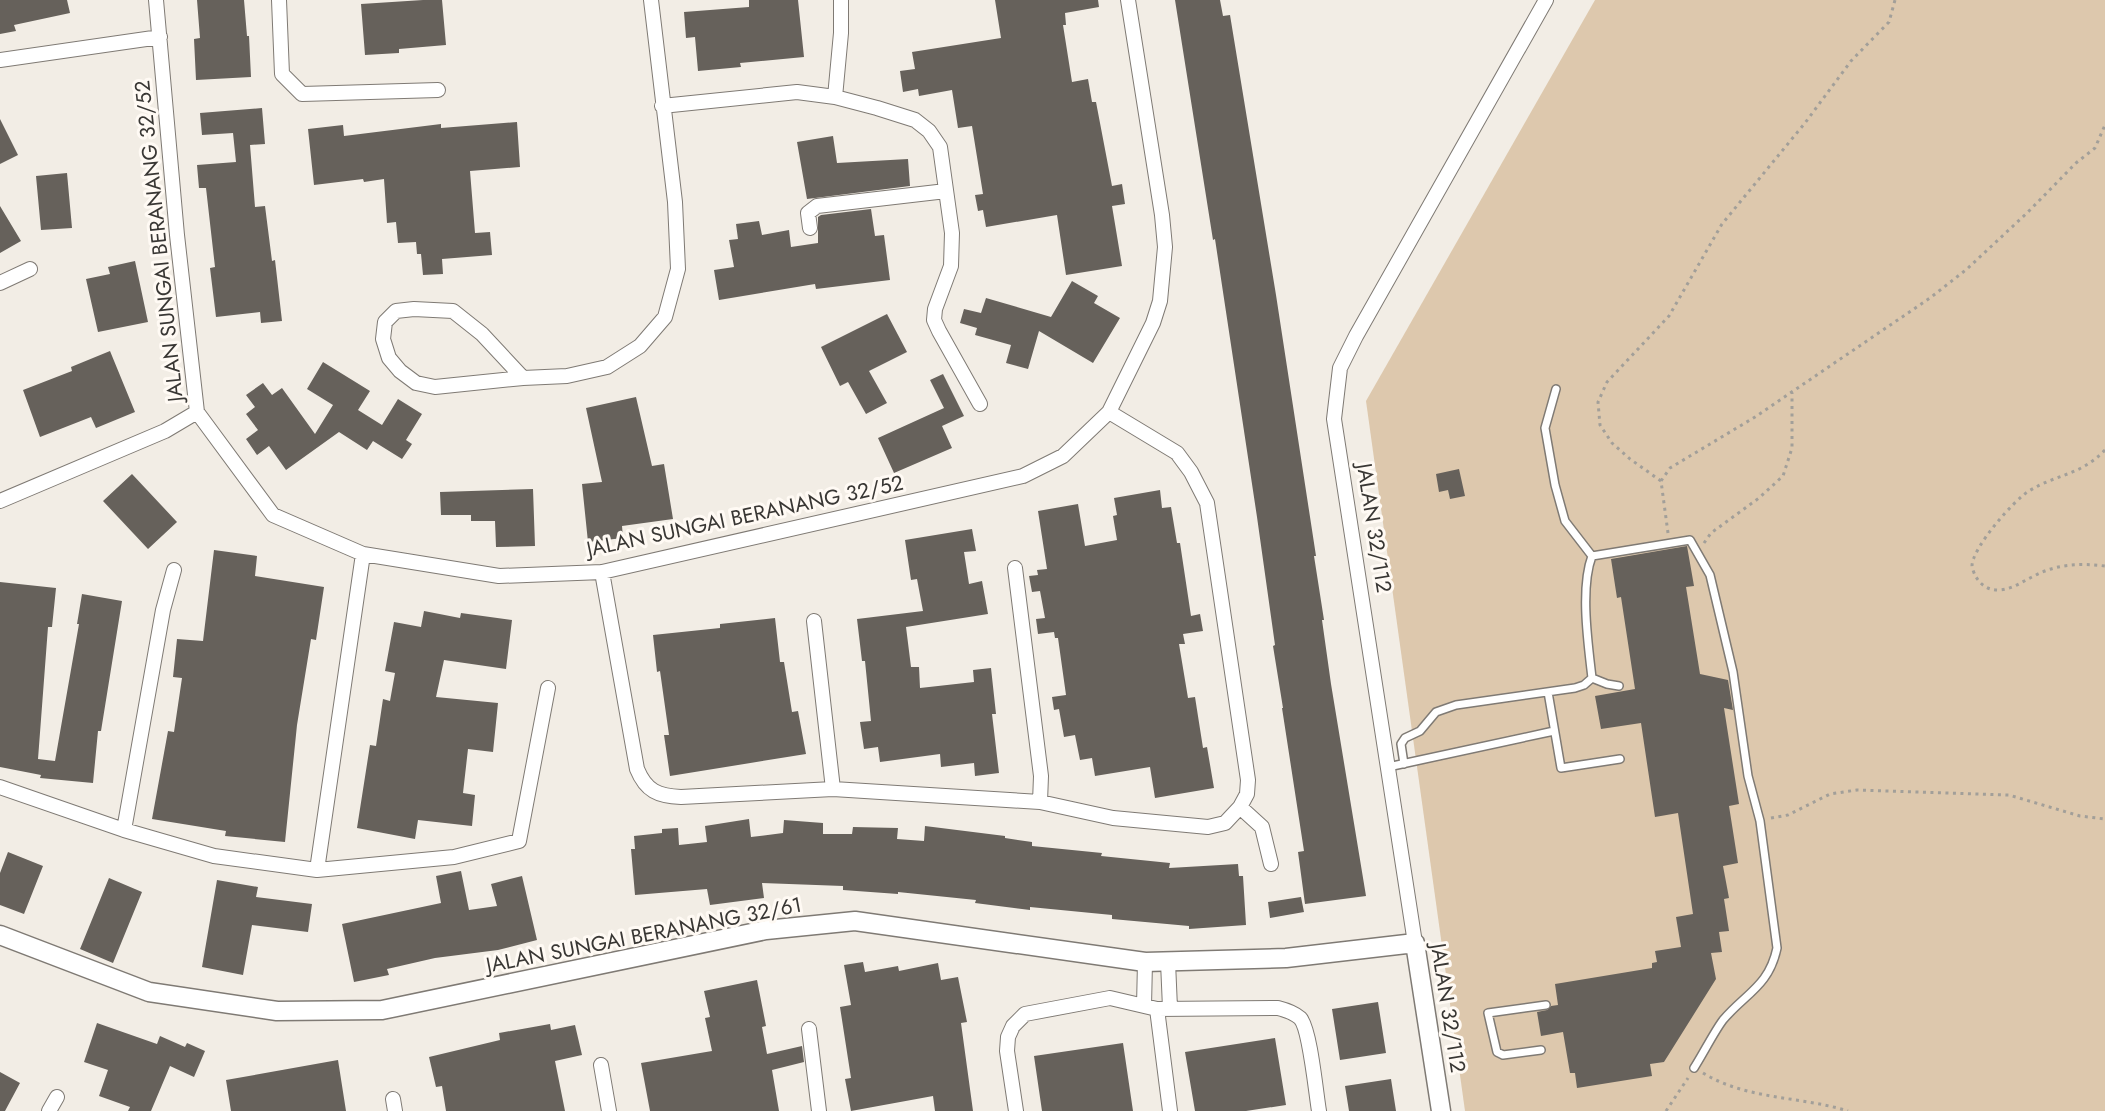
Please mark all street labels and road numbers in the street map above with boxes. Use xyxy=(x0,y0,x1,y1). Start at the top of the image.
street label: JALAN SUNGAI BERANANG 32/52 xyxy=(127,79,191,406)
street label: JALAN 32/112 xyxy=(1349,458,1399,595)
street label: JALAN SUNGAI BERANANG 32/52 xyxy=(581,468,906,565)
street label: JALAN SUNGAI BERANANG 32/61 xyxy=(481,890,804,981)
street label: JALAN 32/112 xyxy=(1423,938,1473,1075)

